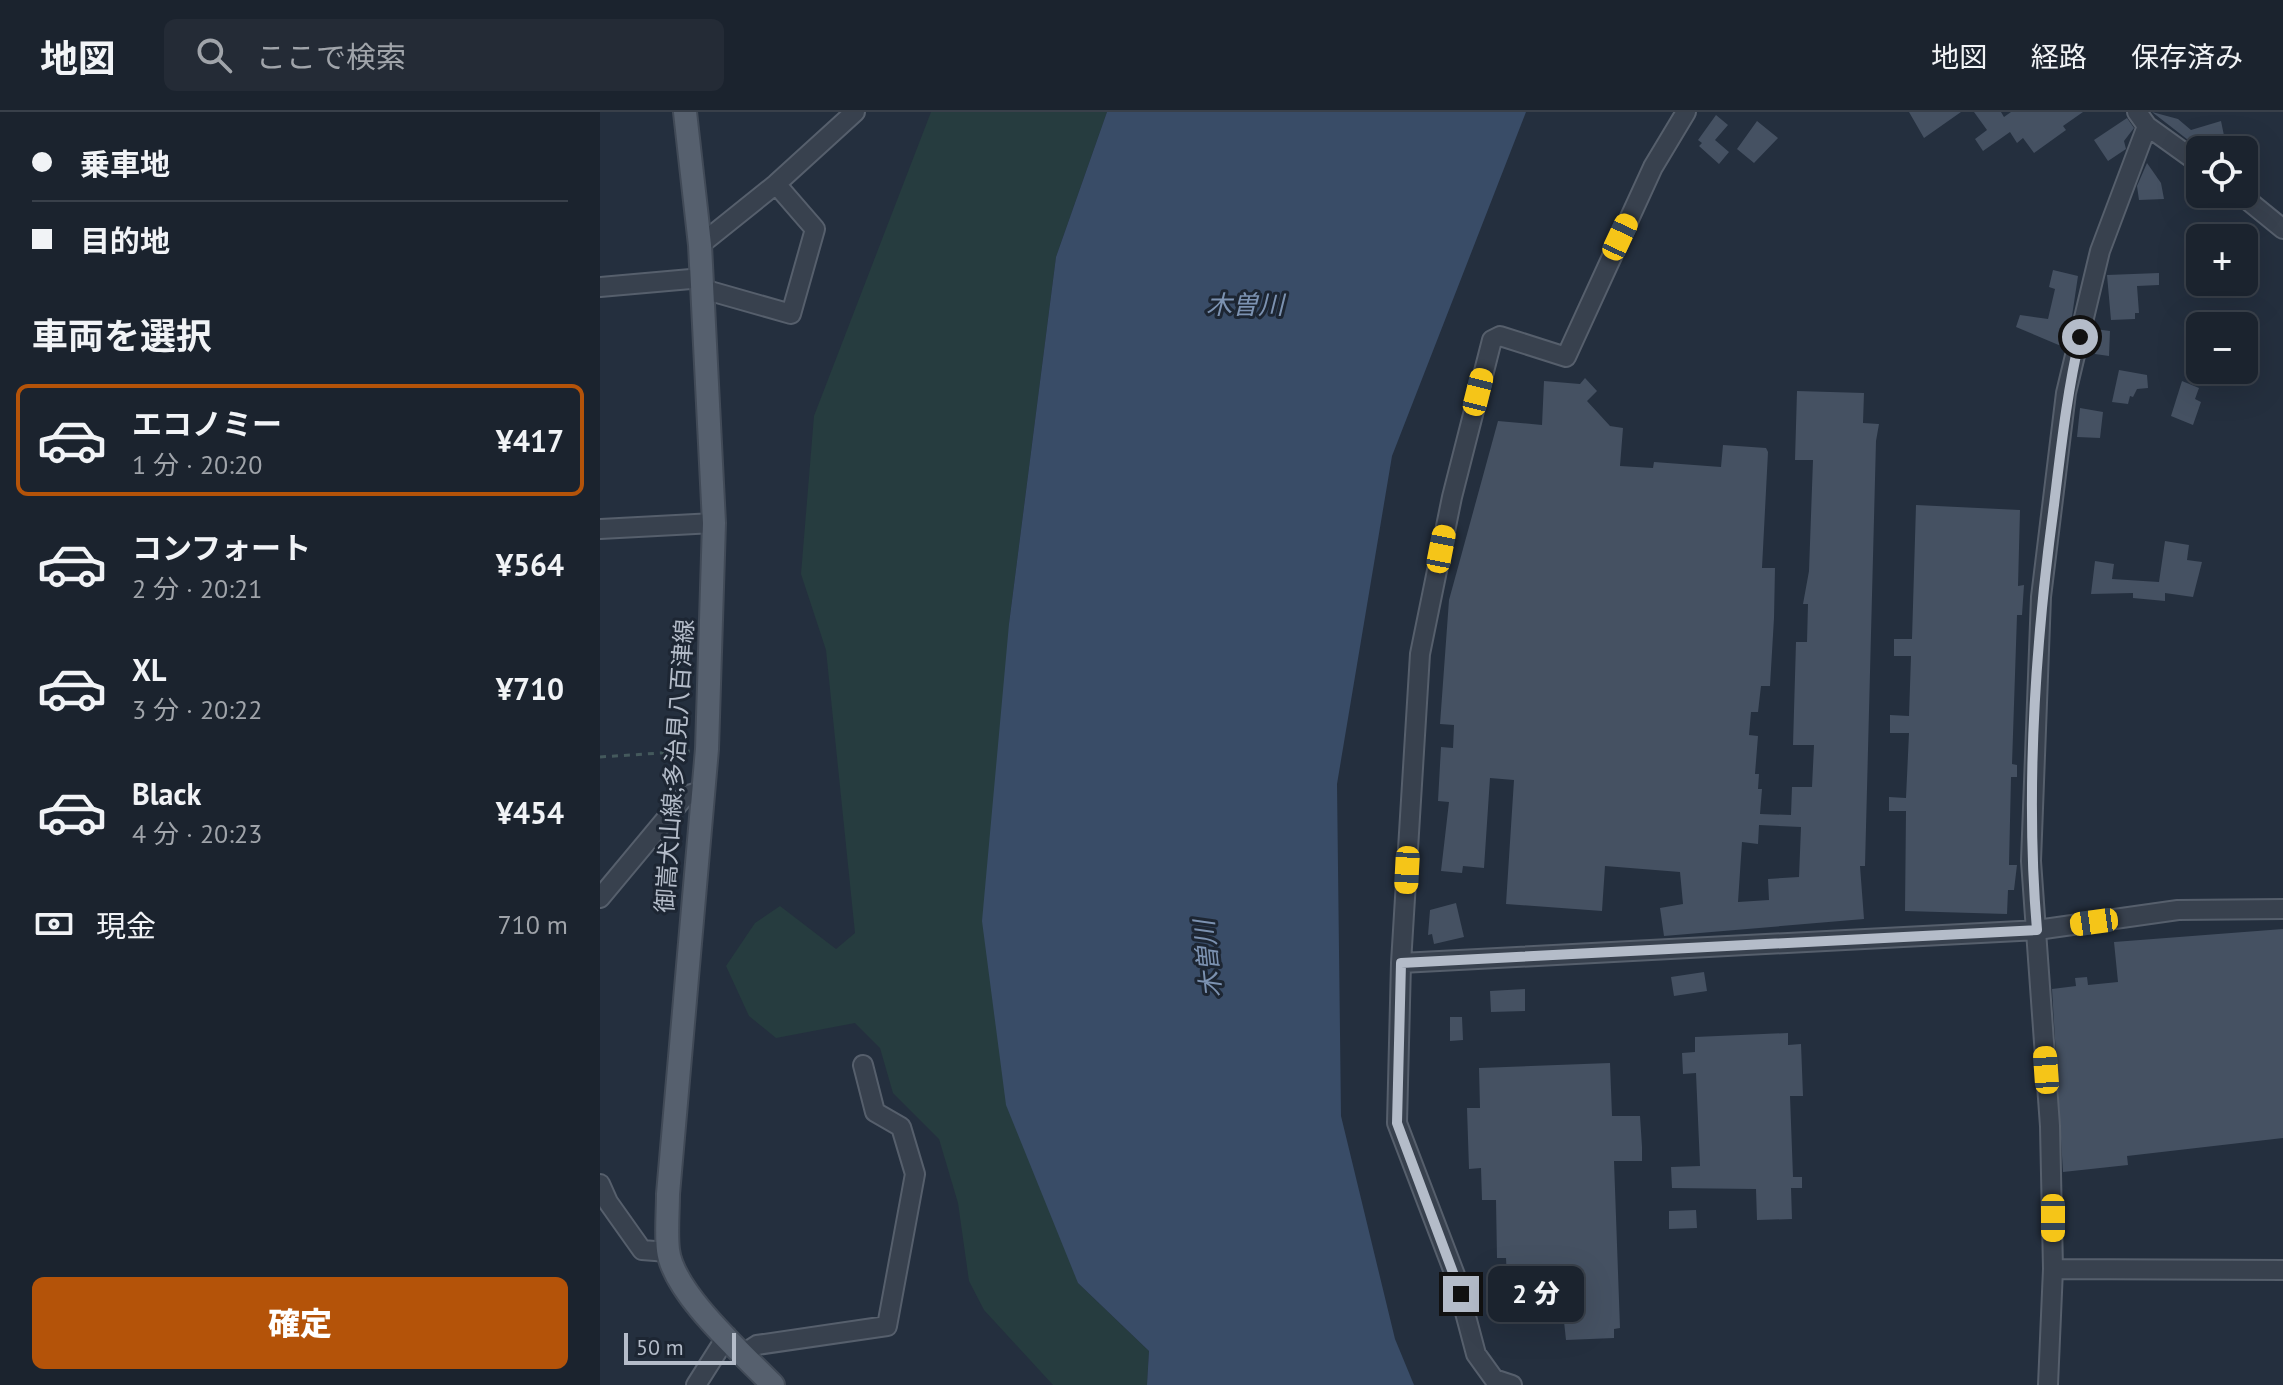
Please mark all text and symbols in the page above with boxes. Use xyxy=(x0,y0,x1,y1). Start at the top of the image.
search box xyxy=(164,19,724,91)
text: 地図 xyxy=(40,33,116,82)
icon: search xyxy=(192,33,236,77)
text: ここで検索 xyxy=(256,37,406,76)
text: 地図 xyxy=(1931,38,1987,75)
text: 経路 xyxy=(2031,38,2087,75)
text: 保存済み xyxy=(2131,38,2243,75)
map controls xyxy=(2186,136,2258,384)
button: locate xyxy=(2186,136,2258,208)
text: 乗車地 xyxy=(80,144,170,183)
car xyxy=(1599,210,1641,264)
text: 目的地 xyxy=(80,221,170,260)
button: + xyxy=(2186,224,2258,296)
water label: 木曽川 xyxy=(1206,288,1287,321)
text: 車両を選択 xyxy=(32,312,212,359)
button: − xyxy=(2186,312,2258,384)
route start xyxy=(2062,319,2098,355)
car xyxy=(1461,366,1495,418)
icon: car xyxy=(36,404,108,476)
text: エコノミー xyxy=(132,404,282,443)
text: ¥417 xyxy=(496,421,564,460)
text: 1 分 · 20:20 xyxy=(132,448,262,481)
car xyxy=(1425,523,1457,575)
icon: car xyxy=(36,528,108,600)
text: コンフォート xyxy=(132,528,311,567)
text: ¥564 xyxy=(496,545,564,584)
text: 2 分 · 20:21 xyxy=(132,572,262,605)
street label: 御嵩犬山線;多治見八百津線 xyxy=(649,618,700,914)
text: XL xyxy=(132,650,166,689)
icon: car xyxy=(36,652,108,724)
text: ¥710 xyxy=(496,669,564,708)
text: 3 分 · 20:22 xyxy=(132,693,262,726)
text: Black xyxy=(132,774,201,813)
icon: car xyxy=(36,776,108,848)
text: ¥454 xyxy=(496,793,564,832)
text: 4 分 · 20:23 xyxy=(132,817,262,850)
car xyxy=(1394,845,1420,895)
icon: cash xyxy=(32,902,76,946)
text: 現金 xyxy=(96,906,156,945)
car xyxy=(2069,907,2119,937)
text: 710 m xyxy=(497,908,568,941)
water label: 木曽川 xyxy=(1187,916,1228,1000)
car xyxy=(2032,1045,2060,1095)
car xyxy=(2041,1194,2065,1242)
callout: 2 分 xyxy=(1489,1266,1585,1322)
route end xyxy=(1443,1276,1479,1312)
button: 確定 xyxy=(32,1277,568,1369)
text: 2 分 xyxy=(1512,1277,1560,1310)
scale bar xyxy=(624,1329,736,1365)
text: 50 m xyxy=(636,1333,684,1361)

